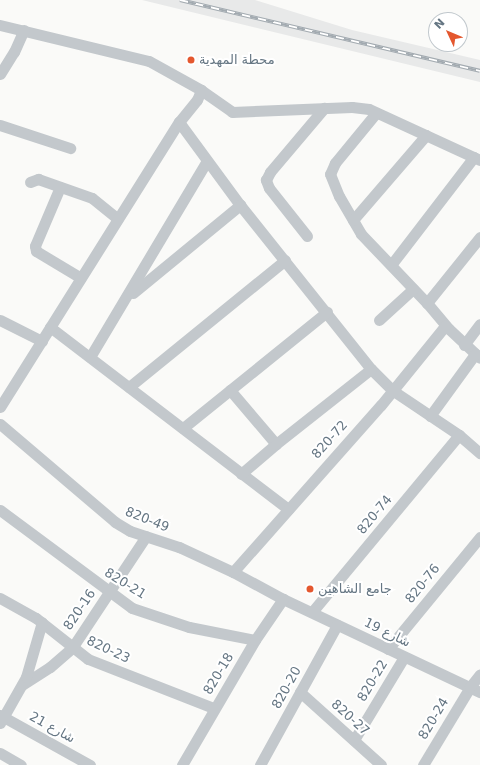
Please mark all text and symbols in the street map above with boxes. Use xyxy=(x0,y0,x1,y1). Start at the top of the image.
north arrow xyxy=(428,12,468,52)
text: N xyxy=(432,16,448,32)
place label: محطة المهدية xyxy=(199,52,275,68)
marker: محطة المهدية xyxy=(186,55,196,65)
street label: 820-72 xyxy=(309,418,351,462)
street label: 820-74 xyxy=(354,492,396,538)
street label: 820-49 xyxy=(123,504,171,536)
street label: 820-76 xyxy=(402,561,444,607)
street label: 820-21 xyxy=(101,565,149,603)
place label: جامع الشاهين xyxy=(318,581,392,597)
marker: جامع الشاهين xyxy=(305,584,315,594)
street label: 820-16 xyxy=(61,587,99,633)
street label: شارع 19 xyxy=(361,615,413,651)
street label: 820-23 xyxy=(84,633,132,667)
street label: 820-18 xyxy=(200,650,238,698)
street label: 820-22 xyxy=(354,657,392,705)
street label: 820-20 xyxy=(269,664,305,712)
street label: 820-24 xyxy=(415,695,453,743)
street label: 820-27 xyxy=(328,697,372,739)
street label: شارع 21 xyxy=(27,709,77,747)

